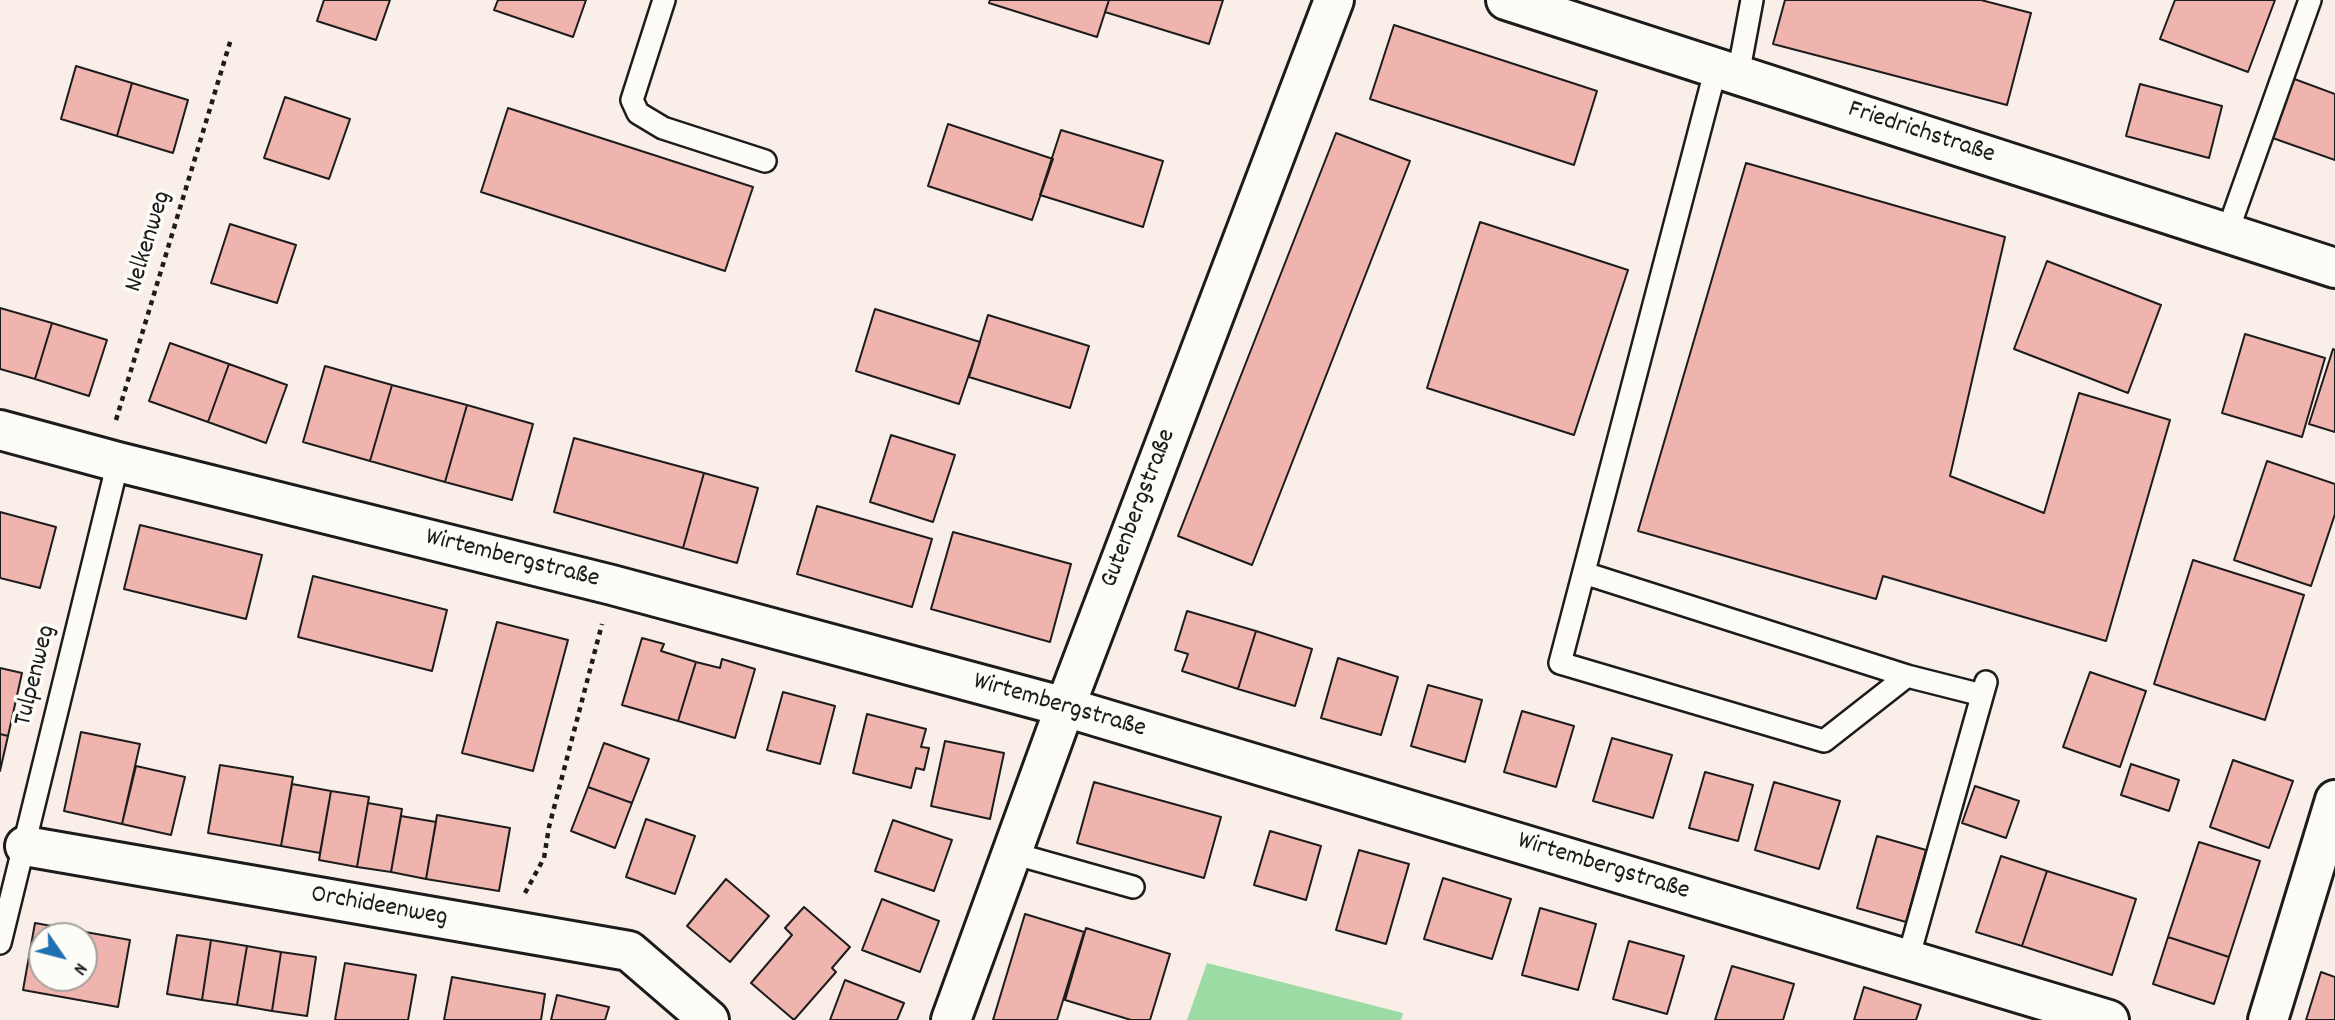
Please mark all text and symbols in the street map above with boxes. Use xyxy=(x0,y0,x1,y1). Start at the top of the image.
street label: Friedrichstraße xyxy=(1844,96,1998,172)
street label: Nelkenweg xyxy=(120,188,180,296)
street label: Gutenbergstraße xyxy=(1095,425,1185,593)
street label: Wirtembergstraße xyxy=(422,523,602,597)
street label: Tulpenweg xyxy=(9,622,65,730)
street label: Wirtembergstraße xyxy=(969,667,1149,747)
street label: Wirtembergstraße xyxy=(1513,827,1693,909)
street label: Orchideenweg xyxy=(308,881,450,935)
north arrow xyxy=(28,922,98,992)
text: N xyxy=(65,957,93,980)

